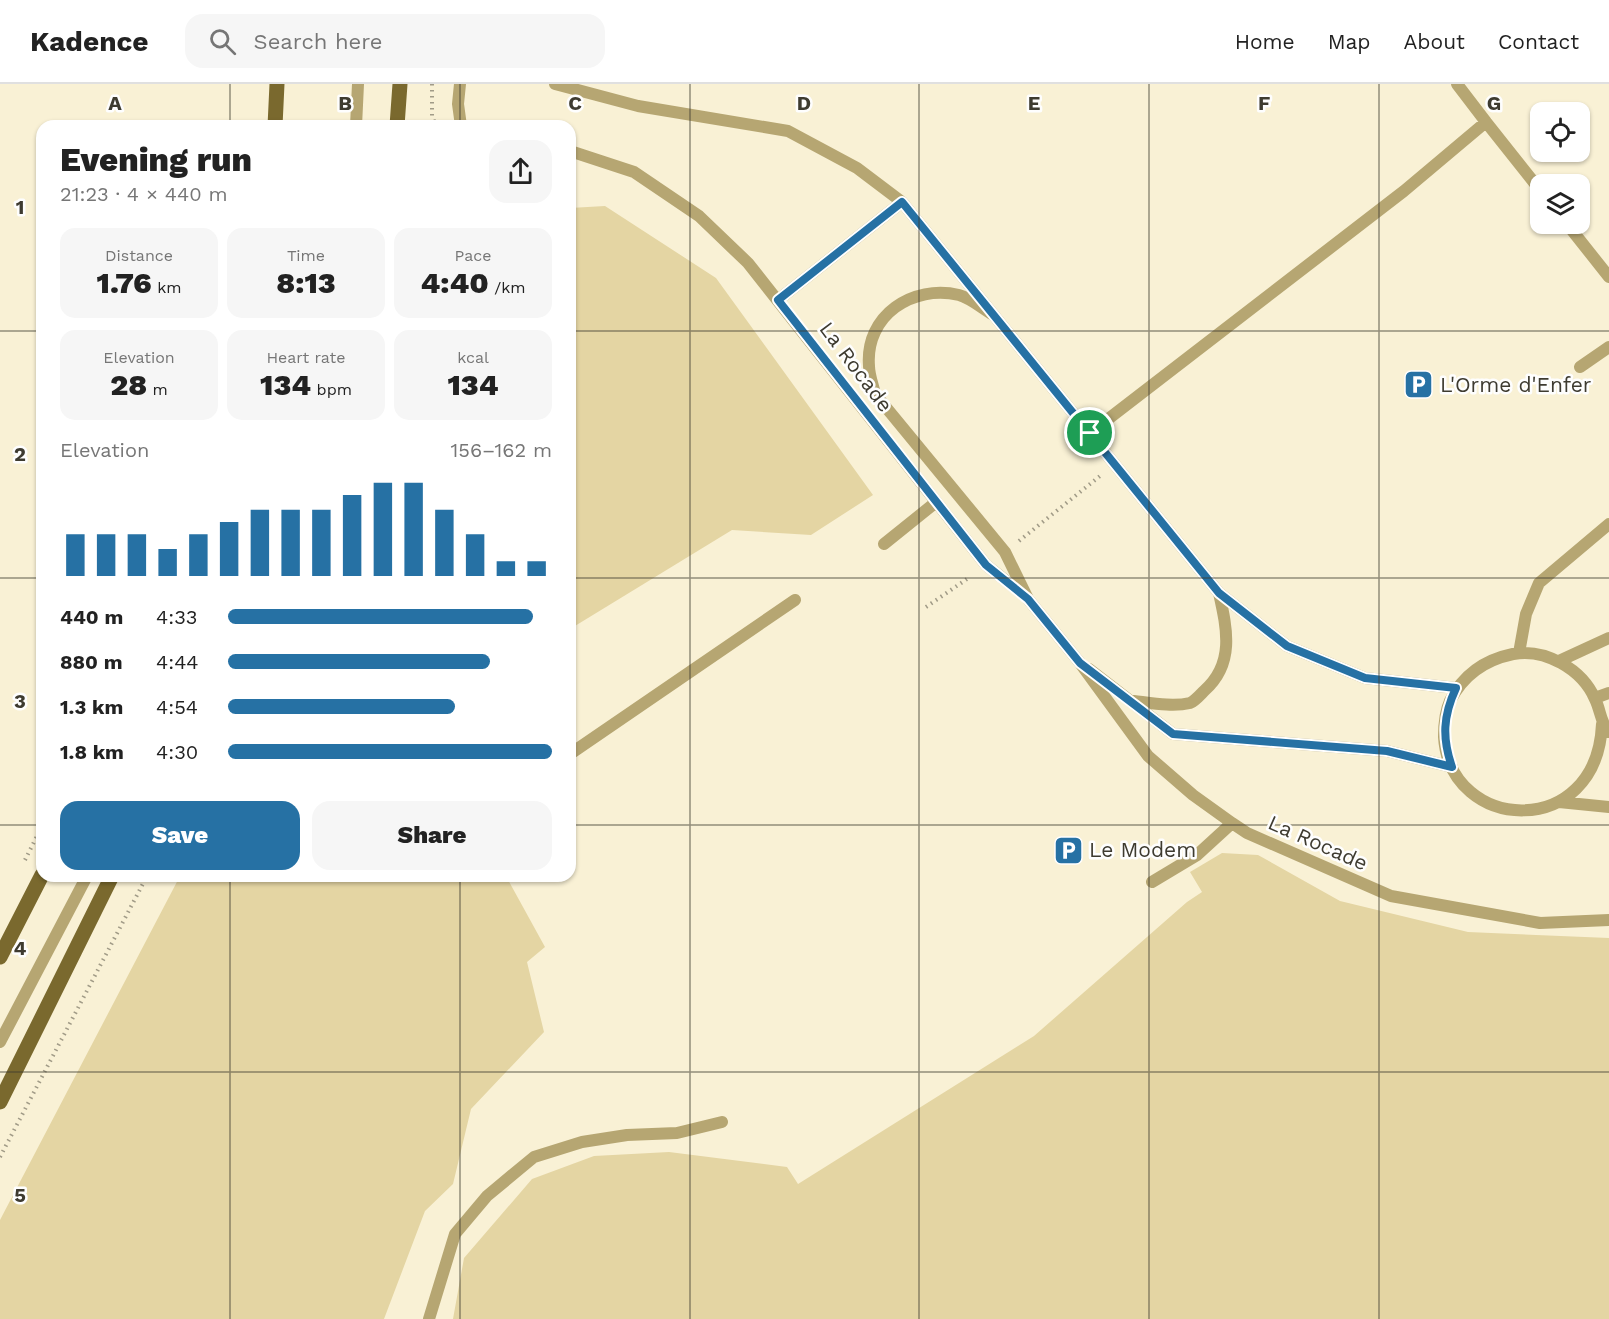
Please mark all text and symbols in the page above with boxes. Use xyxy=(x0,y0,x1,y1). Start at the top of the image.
search box xyxy=(185,14,605,68)
text: Kadence xyxy=(30,25,149,58)
icon: search xyxy=(206,25,239,58)
text: Search here xyxy=(254,29,383,54)
text: Home xyxy=(1235,29,1295,54)
text: Map xyxy=(1328,29,1371,54)
text: About xyxy=(1404,29,1465,54)
text: Contact xyxy=(1498,29,1579,54)
text: A xyxy=(108,91,122,115)
text: B xyxy=(338,91,352,115)
text: C xyxy=(568,91,582,115)
text: D xyxy=(797,91,811,115)
text: E xyxy=(1028,91,1040,115)
text: F xyxy=(1258,91,1270,115)
text: G xyxy=(1487,91,1501,115)
map controls xyxy=(1530,102,1590,234)
button: locate xyxy=(1530,102,1590,162)
text: Evening run xyxy=(60,140,252,179)
button: share xyxy=(489,140,552,203)
button: layers xyxy=(1530,174,1590,234)
text: 21:23 · 4 × 440 m xyxy=(60,182,228,206)
text: 1 xyxy=(16,195,24,219)
text: Distance xyxy=(105,246,173,265)
text: Time xyxy=(287,246,325,265)
text: Pace xyxy=(454,246,492,265)
text: 1.76 xyxy=(97,265,152,300)
text: 8:13 xyxy=(276,265,336,300)
text: 4:40 xyxy=(421,265,489,300)
text: km xyxy=(152,278,181,297)
text: /km xyxy=(489,278,525,297)
street label: La Rocade xyxy=(814,317,898,417)
text: Elevation xyxy=(103,348,175,367)
text: Heart rate xyxy=(266,348,346,367)
text: kcal xyxy=(457,348,489,367)
text: 28 xyxy=(110,367,147,402)
text: 134 xyxy=(260,367,311,402)
text: 134 xyxy=(447,367,499,402)
parking icon: L'Orme d'Enfer xyxy=(1403,369,1435,401)
place label: L'Orme d'Enfer xyxy=(1440,372,1592,397)
text: m xyxy=(147,380,168,399)
text: bpm xyxy=(311,380,352,399)
pin xyxy=(1064,407,1115,458)
icon: arrive xyxy=(1073,416,1106,449)
text: Elevation xyxy=(60,438,149,462)
text: 156–162 m xyxy=(450,438,552,462)
text: 2 xyxy=(14,442,26,466)
text: 440 m xyxy=(60,605,123,629)
text: 4:33 xyxy=(156,605,197,629)
text: 880 m xyxy=(60,650,123,674)
text: 4:44 xyxy=(156,650,199,674)
text: 3 xyxy=(14,689,26,713)
text: 1.3 km xyxy=(60,695,123,719)
text: 4:54 xyxy=(156,695,198,719)
text: 1.8 km xyxy=(60,740,124,764)
text: 4:30 xyxy=(156,740,198,764)
button: Save xyxy=(60,801,300,870)
button: Share xyxy=(312,801,552,870)
street label: La Rocade xyxy=(1265,810,1372,876)
parking icon: Le Modem xyxy=(1052,834,1084,866)
place label: Le Modem xyxy=(1089,837,1196,862)
text: 4 xyxy=(14,936,27,960)
text: 5 xyxy=(14,1183,26,1207)

